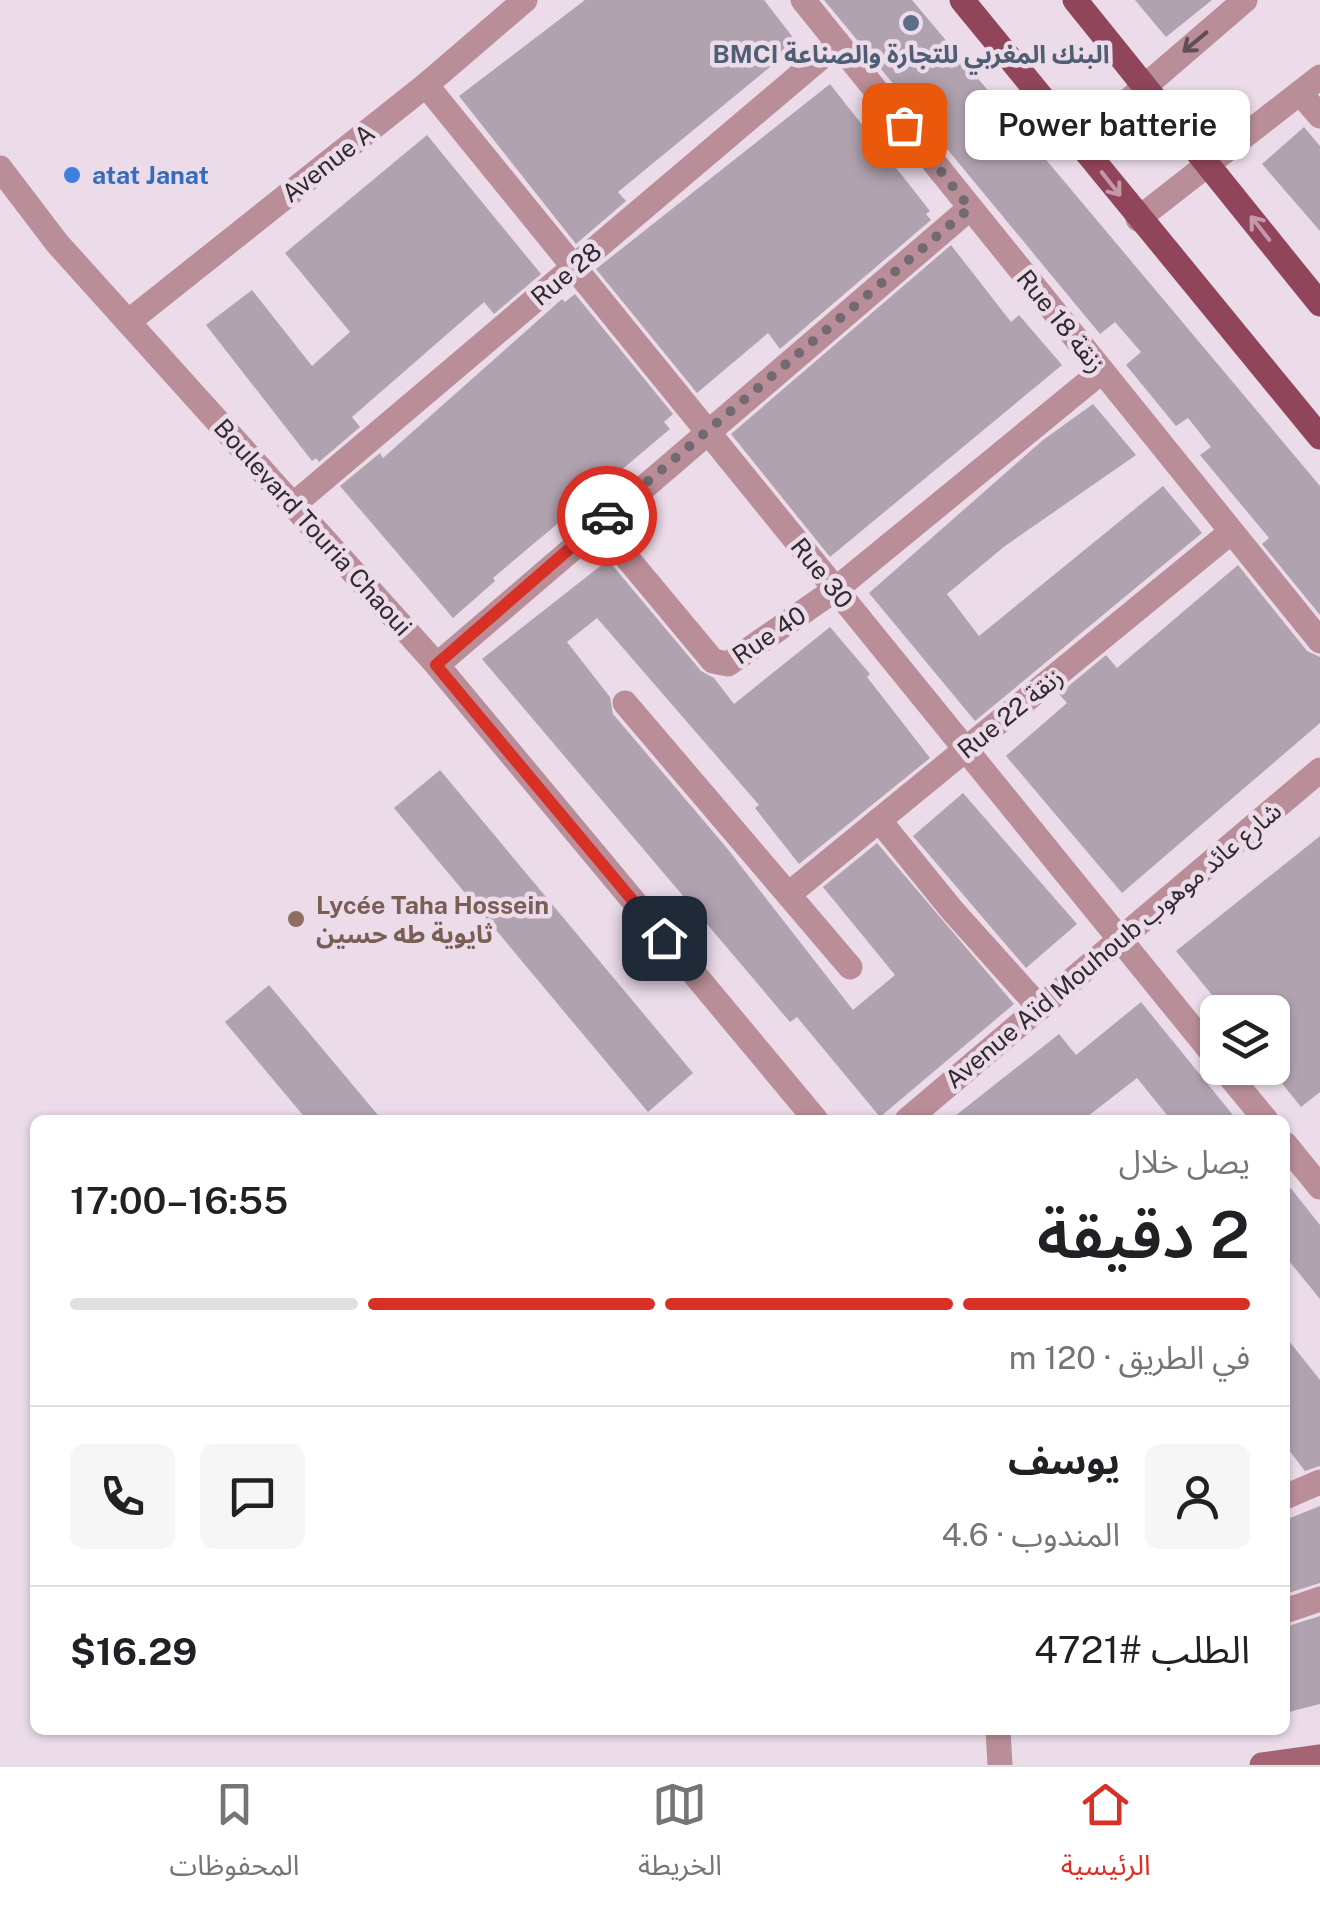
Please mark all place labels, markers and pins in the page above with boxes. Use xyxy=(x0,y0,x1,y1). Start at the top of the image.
marker: BMCI البنك المغربي للتجارة والصناعة xyxy=(900,12,922,34)
place label: BMCI البنك المغربي للتجارة والصناعة xyxy=(712,39,1110,75)
pin xyxy=(862,83,947,168)
callout: Power batterie xyxy=(964,90,1249,160)
place label: atat Janat xyxy=(92,160,209,190)
marker: atat Janat xyxy=(61,164,83,186)
place label: Lycée Taha Hossein ثايوية طه حسين xyxy=(316,890,549,949)
pin xyxy=(622,896,707,981)
marker: Lycée Taha Hossein ثايوية طه حسين xyxy=(285,908,307,930)

